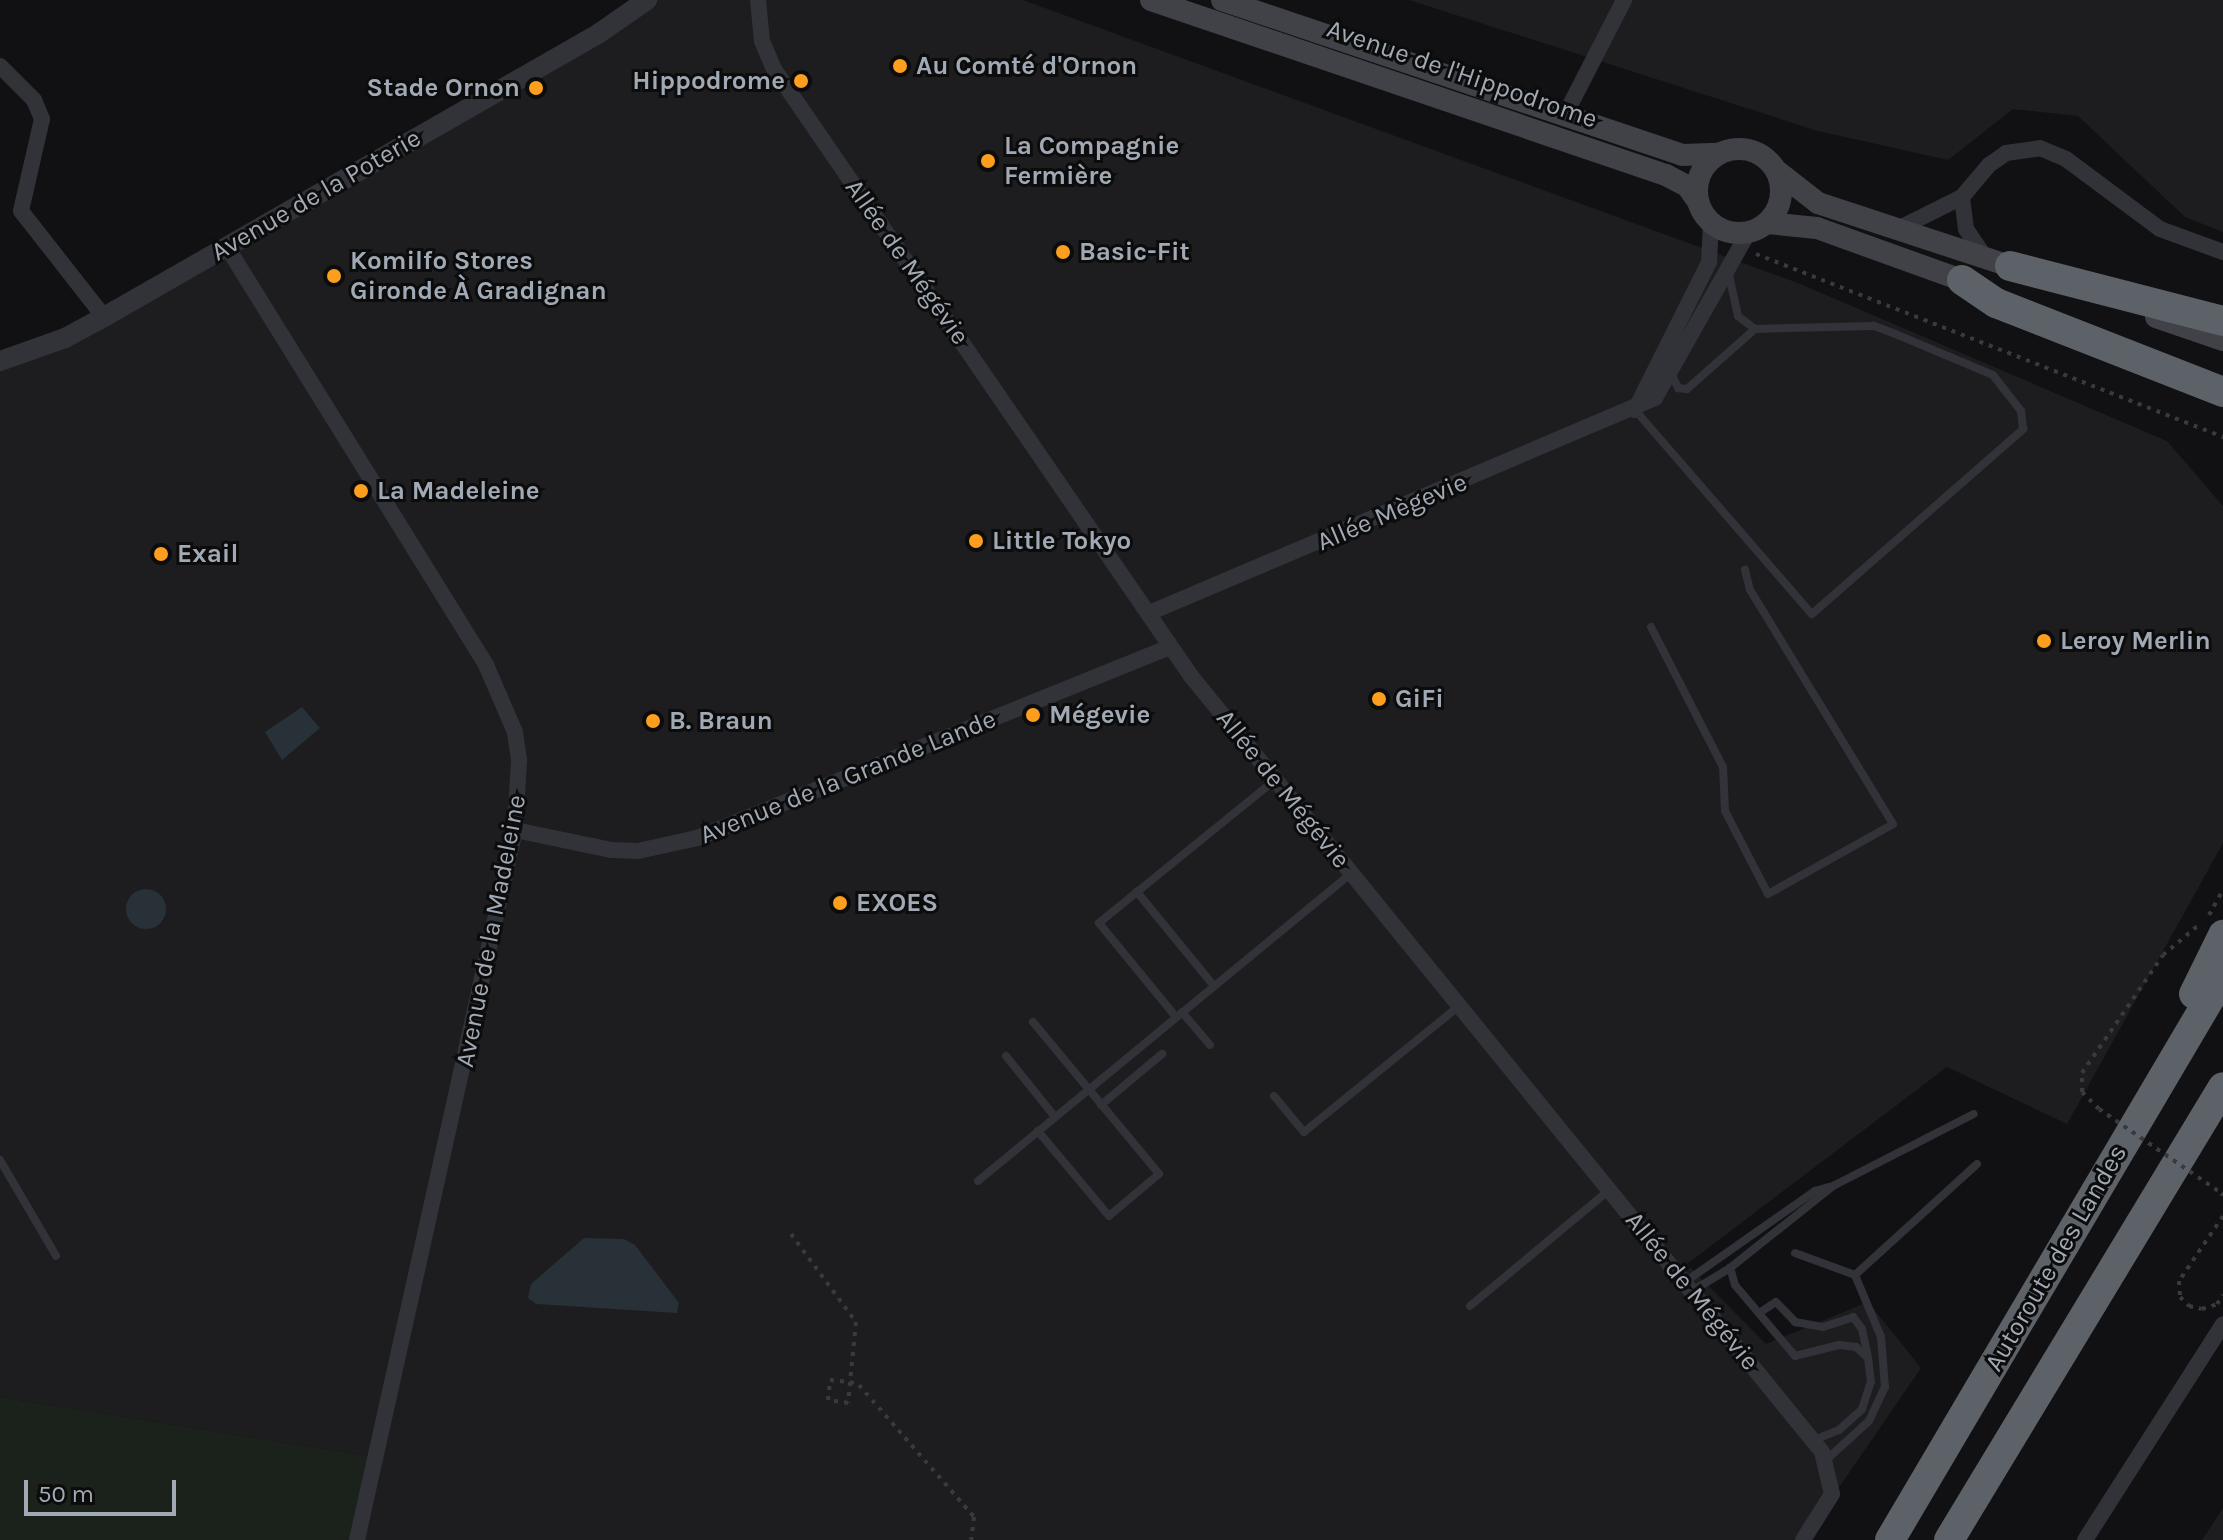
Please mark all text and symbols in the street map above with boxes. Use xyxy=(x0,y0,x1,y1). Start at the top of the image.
street label: Avenue de l'Hippodrome xyxy=(1323,13,1601,135)
place label: Au Comté d'Ornon xyxy=(916,50,1137,82)
marker: Au Comté d'Ornon xyxy=(891,57,909,75)
place label: Hippodrome xyxy=(632,65,785,97)
place label: Stade Ornon xyxy=(367,72,520,104)
marker: Hippodrome xyxy=(792,72,810,90)
marker: Stade Ornon xyxy=(527,79,545,97)
street label: Avenue de la Poterie xyxy=(206,122,426,268)
place label: La Compagnie Fermière xyxy=(1004,130,1179,192)
marker: La Compagnie Fermière xyxy=(979,152,997,170)
street label: Allée de Mégévie xyxy=(838,173,976,351)
place label: Basic-Fit xyxy=(1079,236,1190,268)
marker: Basic-Fit xyxy=(1054,243,1072,261)
place label: Komilfo Stores Gironde À Gradignan xyxy=(350,245,607,306)
marker: Komilfo Stores Gironde À Gradignan xyxy=(325,267,343,285)
street label: Allée Mègevie xyxy=(1312,466,1472,558)
place label: La Madeleine xyxy=(377,475,540,507)
marker: La Madeleine xyxy=(352,482,370,500)
place label: Little Tokyo xyxy=(992,525,1131,557)
marker: Little Tokyo xyxy=(967,532,985,550)
place label: Exail xyxy=(177,538,238,570)
marker: Exail xyxy=(152,545,170,563)
place label: Leroy Merlin xyxy=(2060,625,2211,657)
marker: Leroy Merlin xyxy=(2035,632,2053,650)
place label: GiFi xyxy=(1395,683,1444,715)
marker: GiFi xyxy=(1370,690,1388,708)
place label: Mégevie xyxy=(1049,699,1150,731)
street label: Avenue de la Grande Lande xyxy=(695,703,1001,851)
street label: Allée de Mégévie xyxy=(1210,703,1356,875)
place label: B. Braun xyxy=(669,705,773,737)
marker: Mégevie xyxy=(1024,706,1042,724)
marker: B. Braun xyxy=(644,712,662,730)
street label: Avenue de la Madeleine xyxy=(449,792,533,1070)
place label: EXOES xyxy=(856,887,938,919)
marker: EXOES xyxy=(831,894,849,912)
street label: Autoroute des Landes xyxy=(1978,1139,2134,1377)
street label: Allée de Mégévie xyxy=(1619,1205,1765,1377)
scale bar xyxy=(28,1464,180,1514)
text: 50 m xyxy=(38,1480,94,1508)

